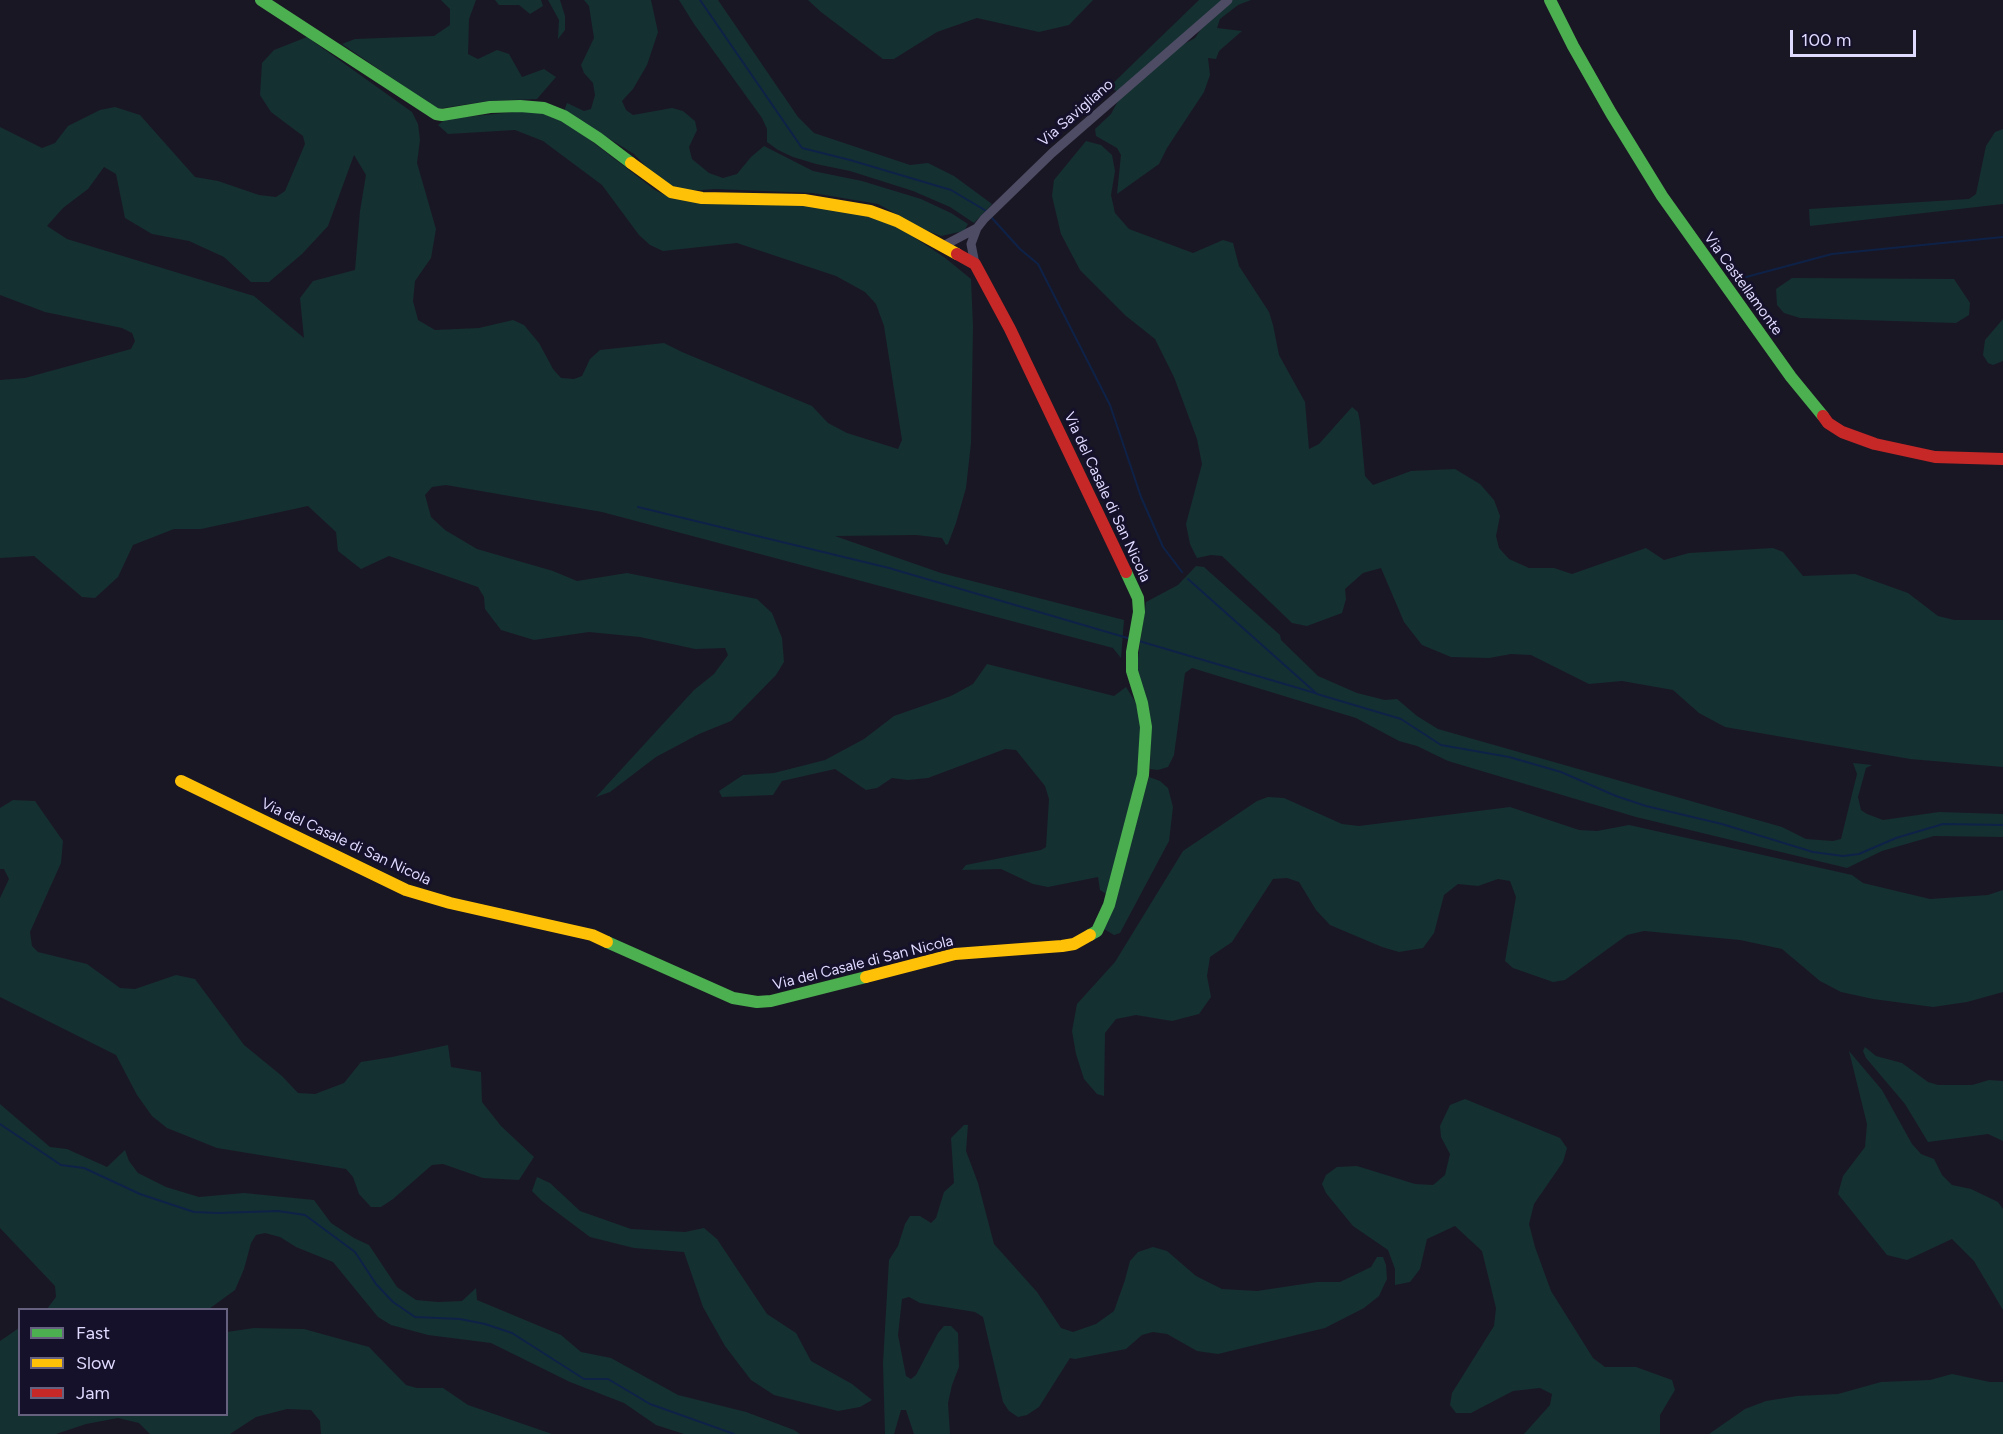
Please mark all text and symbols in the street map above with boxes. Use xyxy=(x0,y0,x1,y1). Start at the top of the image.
scale bar xyxy=(1793,18,1919,56)
text: 100 m xyxy=(1801,29,1851,51)
street label: Via Savigliano xyxy=(1035,76,1117,150)
street label: Via Castellamonte xyxy=(1700,229,1786,339)
street label: Via del Casale di San Nicola xyxy=(1060,409,1154,585)
street label: Via del Casale di San Nicola xyxy=(258,795,434,889)
street label: Via del Casale di San Nicola xyxy=(771,932,955,994)
legend xyxy=(18,1308,228,1416)
text: Fast xyxy=(76,1322,110,1344)
text: Slow xyxy=(76,1352,115,1374)
text: Jam xyxy=(76,1382,110,1404)

